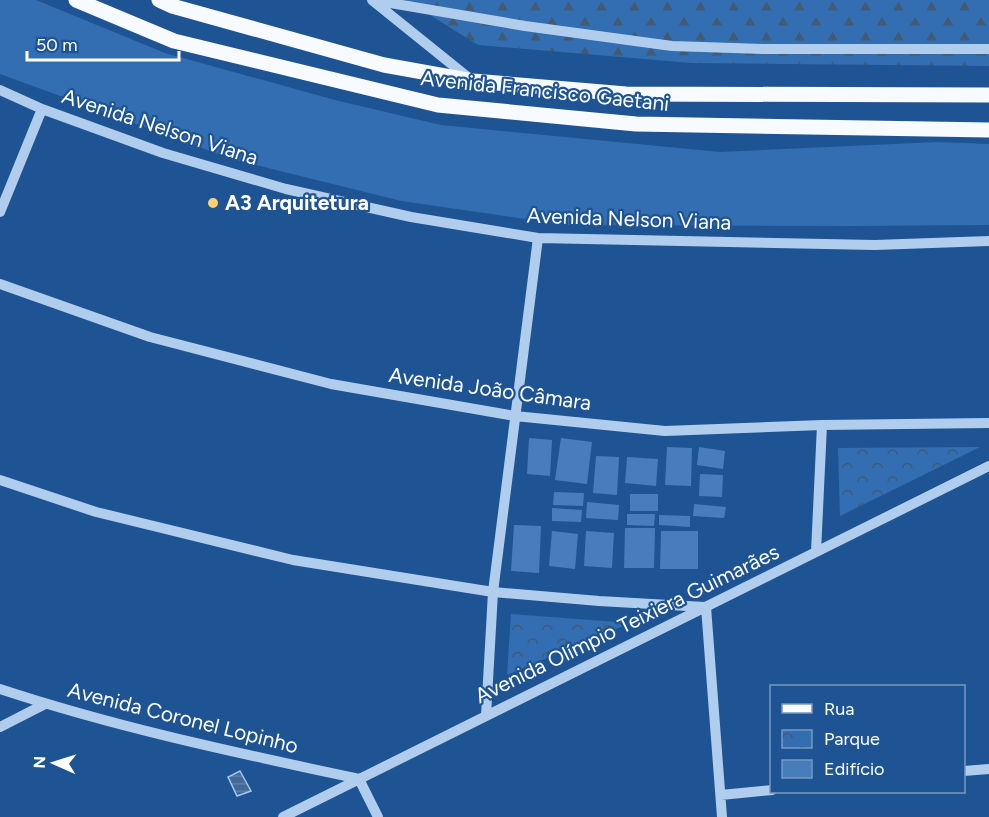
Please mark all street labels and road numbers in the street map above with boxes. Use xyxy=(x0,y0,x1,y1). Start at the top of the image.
street label: Avenida Francisco Gaetani xyxy=(420,65,671,116)
street label: Avenida Nelson Viana xyxy=(59,83,261,170)
street label: Avenida Nelson Viana xyxy=(526,202,732,235)
street label: Avenida João Câmara xyxy=(387,362,593,415)
street label: Avenida Olímpio Teixiera Guimarães xyxy=(471,539,783,708)
street label: Avenida Coronel Lopinho xyxy=(65,677,301,758)

